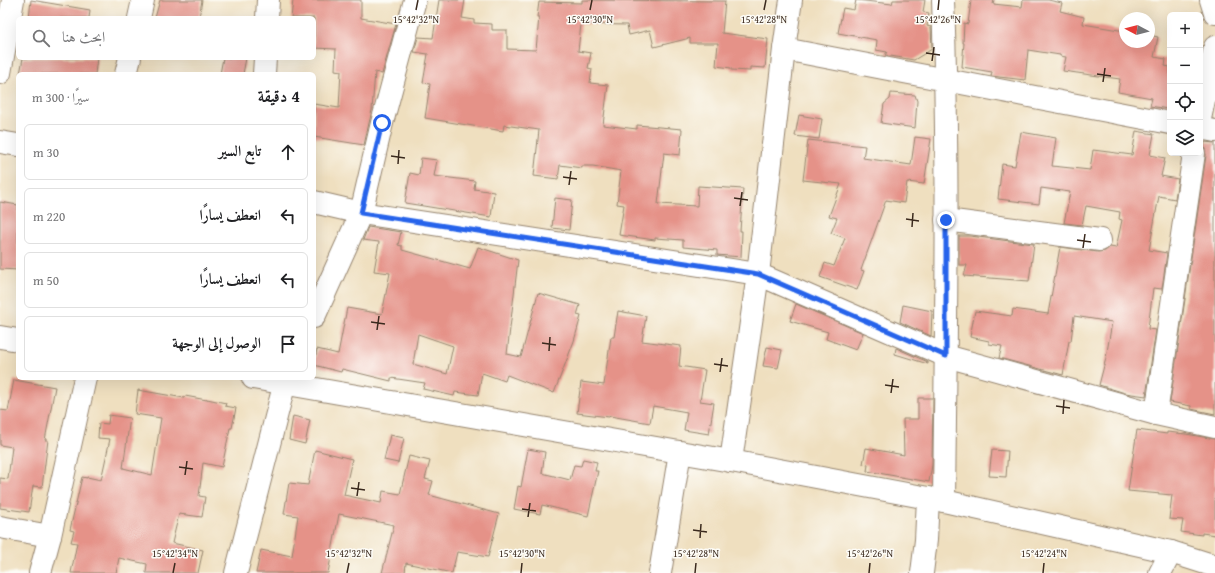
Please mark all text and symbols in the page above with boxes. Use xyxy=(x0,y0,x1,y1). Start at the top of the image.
text: 15°42'32"N xyxy=(393,12,439,27)
text: 15°42'30"N xyxy=(567,12,613,27)
text: 15°42'28"N xyxy=(741,12,787,27)
text: 15°42'26"N xyxy=(915,12,961,27)
north arrow xyxy=(1119,12,1155,48)
map controls xyxy=(1167,12,1203,156)
button: + xyxy=(1167,12,1203,48)
search box xyxy=(16,16,316,60)
text: ابحث هنا xyxy=(62,26,105,47)
icon: search xyxy=(30,27,52,49)
button: − xyxy=(1167,48,1203,84)
text: 4 دقيقة xyxy=(258,83,300,108)
button: locate xyxy=(1167,84,1203,120)
text: سيرًا · 300 m xyxy=(32,88,90,107)
route start xyxy=(373,114,391,132)
button: layers xyxy=(1167,120,1203,156)
text: تابع السير xyxy=(219,140,261,161)
icon: ahead xyxy=(277,141,299,163)
text: 30 m xyxy=(33,143,59,162)
text: انعطف يسارًا xyxy=(199,204,261,225)
icon: left xyxy=(277,205,299,227)
text: 220 m xyxy=(33,207,65,226)
route end xyxy=(937,211,955,229)
text: انعطف يسارًا xyxy=(199,268,261,289)
icon: left xyxy=(277,269,299,291)
text: 50 m xyxy=(33,271,59,290)
text: الوصول إلى الوجهة xyxy=(172,332,261,353)
icon: arrive xyxy=(277,333,299,355)
text: 15°42'34"N xyxy=(152,546,198,561)
text: 15°42'32"N xyxy=(326,546,372,561)
text: 15°42'30"N xyxy=(499,546,545,561)
text: 15°42'28"N xyxy=(673,546,719,561)
text: 15°42'26"N xyxy=(847,546,893,561)
text: 15°42'24"N xyxy=(1021,546,1067,561)

